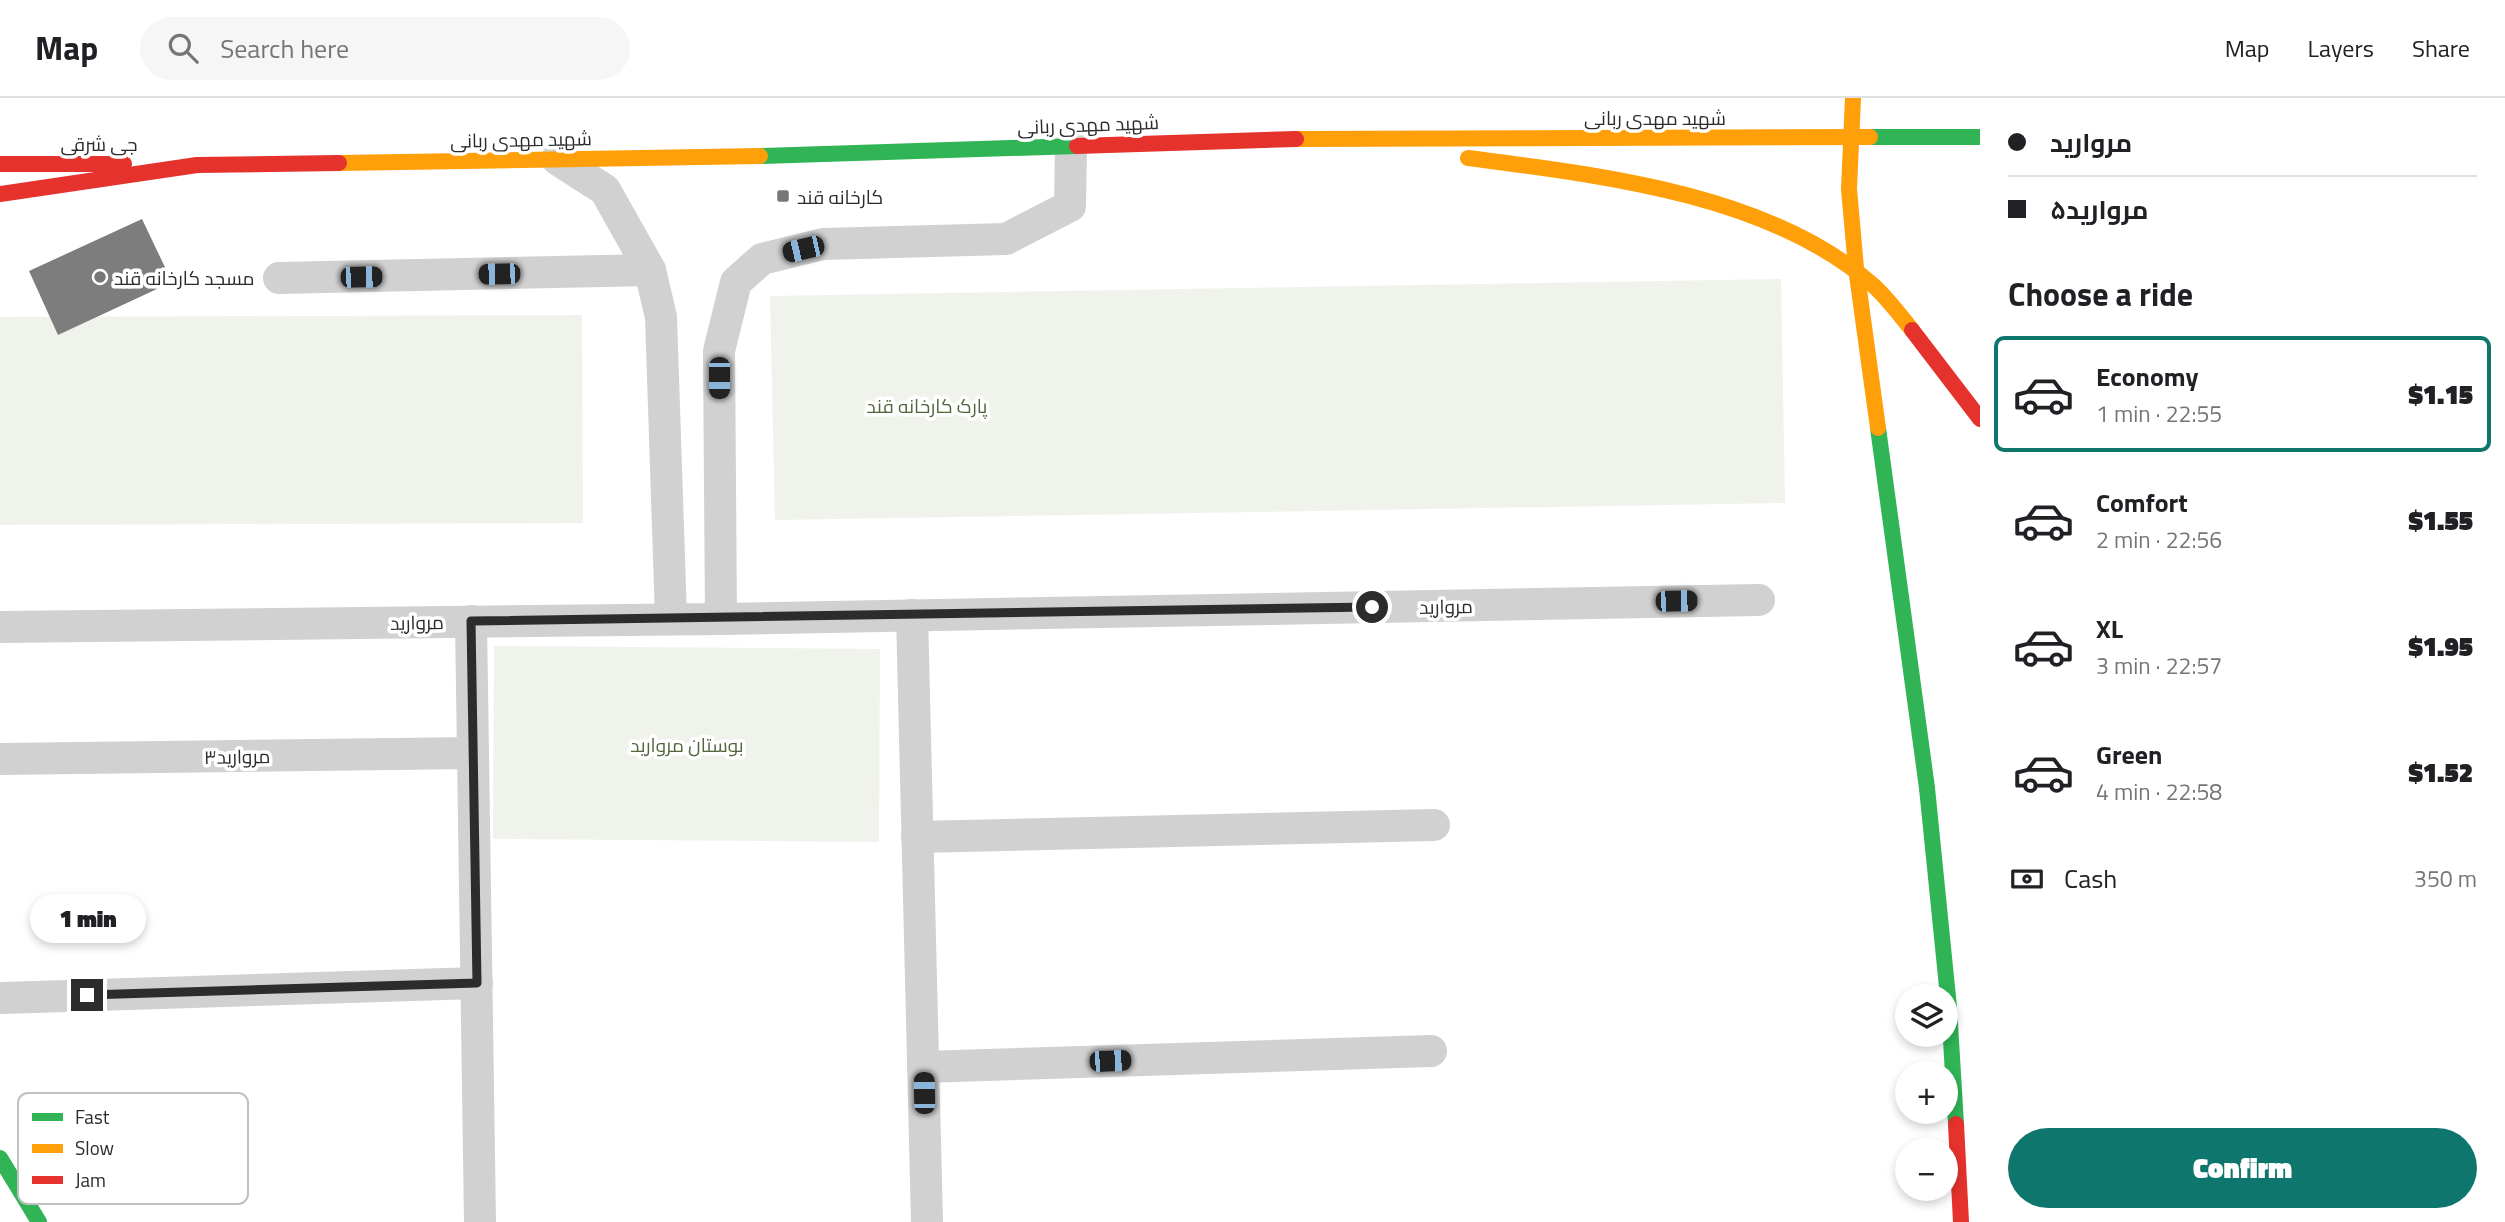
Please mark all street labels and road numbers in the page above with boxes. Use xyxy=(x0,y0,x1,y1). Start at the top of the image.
street label: شهید مهدی ربانی xyxy=(1584,103,1726,132)
street label: شهید مهدی ربانی xyxy=(1017,107,1159,141)
street label: شهید مهدی ربانی xyxy=(450,123,592,155)
street label: جی شرقی xyxy=(60,129,138,158)
street label: مروارید xyxy=(1419,591,1473,621)
street label: مروارید xyxy=(390,607,444,637)
street label: مروارید۳ xyxy=(204,741,270,771)

